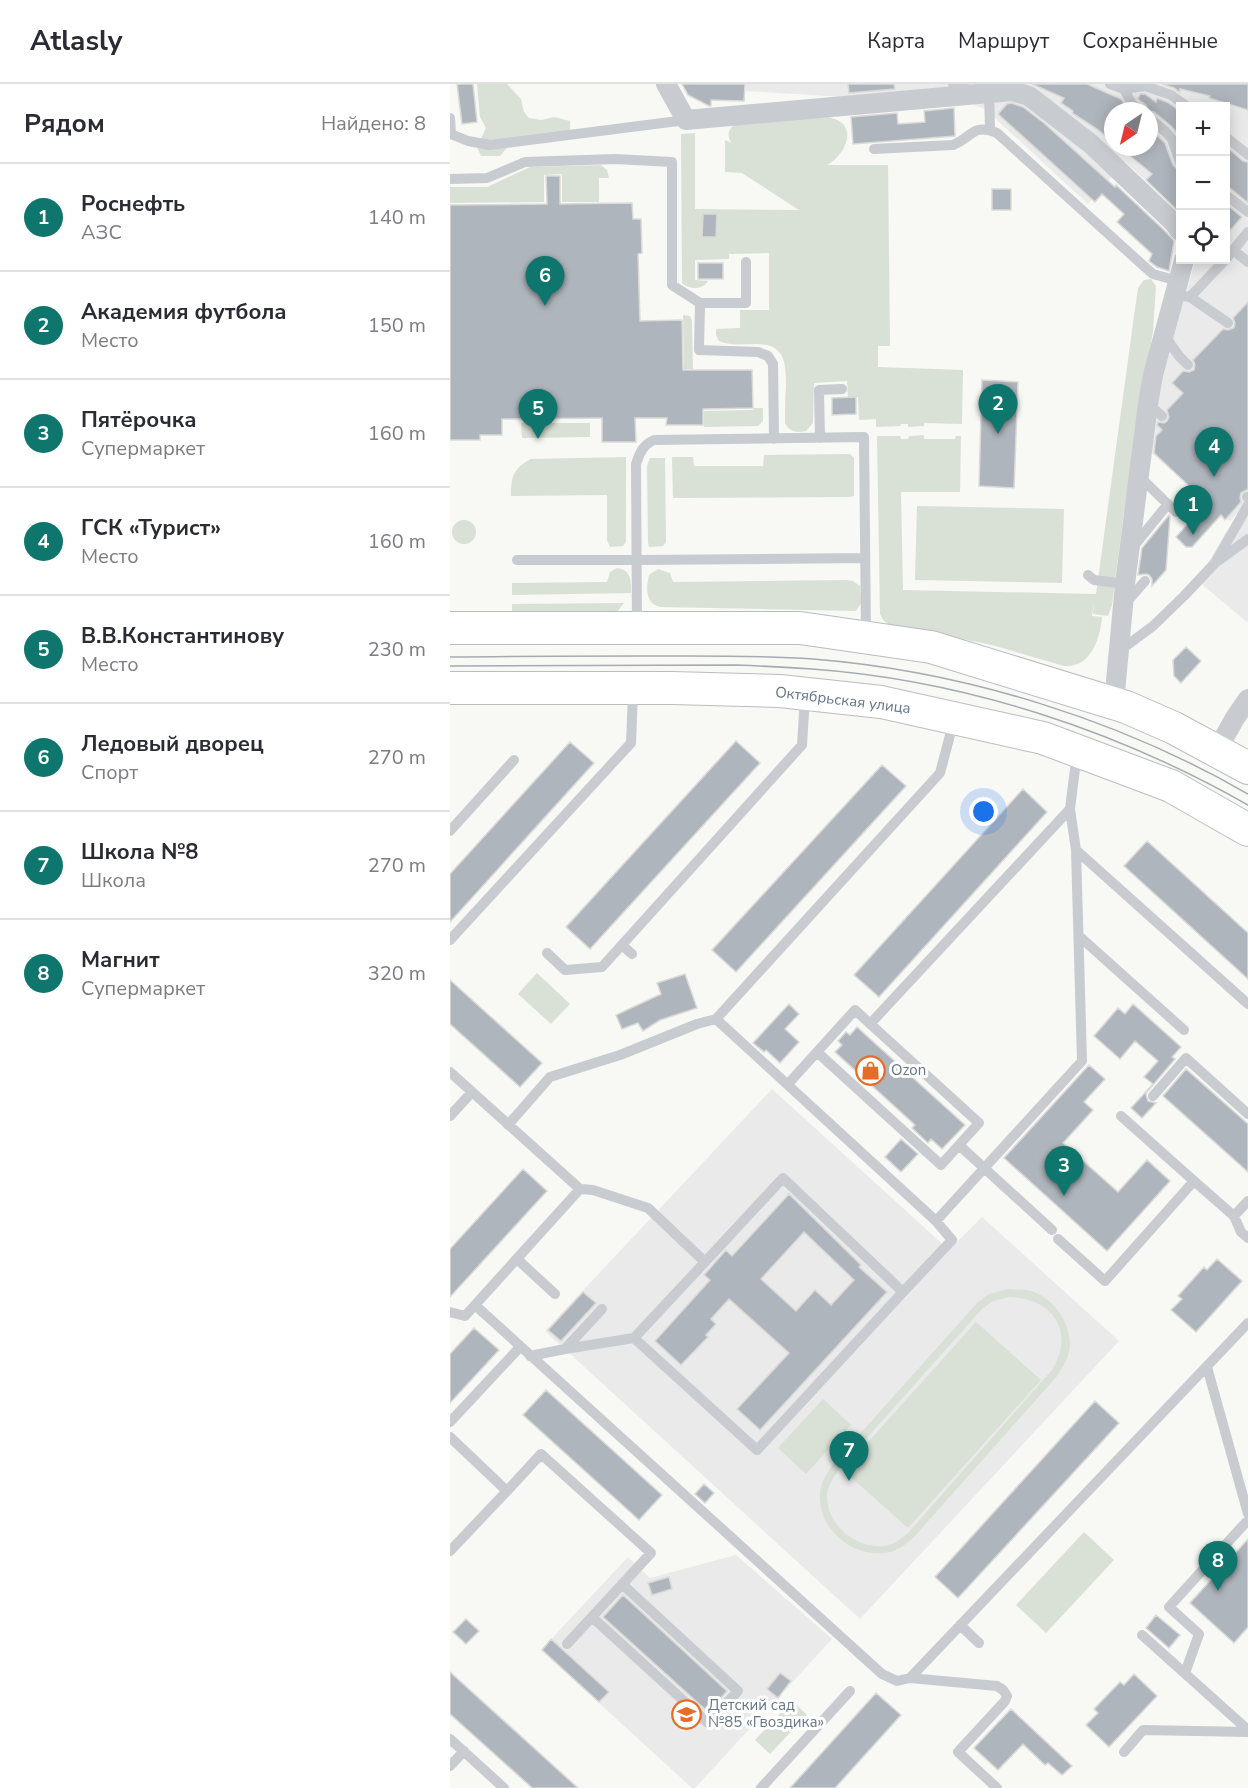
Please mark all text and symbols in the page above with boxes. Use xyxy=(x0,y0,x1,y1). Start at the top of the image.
text: Atlasly xyxy=(30,22,122,60)
text: Карта xyxy=(867,27,925,55)
text: Маршрут xyxy=(958,27,1049,55)
text: Сохранённые xyxy=(1082,27,1218,55)
north arrow xyxy=(1104,102,1158,156)
map controls xyxy=(1176,102,1230,264)
button: + xyxy=(1176,102,1230,156)
text: Рядом xyxy=(24,106,105,141)
text: Найдено: 8 xyxy=(321,110,426,137)
button: − xyxy=(1176,156,1230,210)
text: Роснефть xyxy=(81,189,185,219)
text: 1 xyxy=(38,204,50,231)
text: 140 m xyxy=(368,204,426,231)
button: locate xyxy=(1176,210,1230,264)
text: АЗС xyxy=(81,219,122,246)
pin: 6 xyxy=(526,256,565,306)
text: Академия футбола xyxy=(81,297,287,327)
text: 2 xyxy=(38,312,50,339)
text: 150 m xyxy=(368,312,426,339)
text: Место xyxy=(81,327,139,354)
pin: 2 xyxy=(978,384,1018,434)
pin: 5 xyxy=(518,390,557,439)
text: Пятёрочка xyxy=(81,405,197,435)
text: 3 xyxy=(38,420,50,447)
text: 160 m xyxy=(368,420,426,447)
pin: 4 xyxy=(1194,428,1233,477)
text: Супермаркет xyxy=(81,435,205,462)
pin: 1 xyxy=(1174,486,1212,535)
text: ГСК «Турист» xyxy=(81,513,221,543)
text: 4 xyxy=(38,528,50,555)
text: 160 m xyxy=(368,528,426,555)
text: Место xyxy=(81,543,139,570)
text: В.В.Константинову xyxy=(81,621,284,651)
text: 5 xyxy=(38,636,50,663)
text: 230 m xyxy=(368,636,426,663)
text: Место xyxy=(81,651,139,678)
street label: Октябрьская улица xyxy=(774,682,912,718)
text: Ледовый дворец xyxy=(81,729,264,759)
text: 6 xyxy=(38,744,50,771)
text: 270 m xyxy=(368,744,426,771)
text: Спорт xyxy=(81,759,138,786)
your location xyxy=(969,797,998,826)
text: Школа №8 xyxy=(81,837,198,867)
text: 7 xyxy=(38,852,50,879)
text: 270 m xyxy=(368,852,426,879)
text: Школа xyxy=(81,867,146,894)
text: Магнит xyxy=(81,945,160,975)
text: 8 xyxy=(38,960,50,987)
text: 320 m xyxy=(368,960,426,987)
text: Супермаркет xyxy=(81,975,205,1002)
shop icon: Ozon xyxy=(854,1054,886,1086)
place label: Ozon xyxy=(891,1060,926,1080)
pin: 3 xyxy=(1044,1146,1084,1196)
pin: 7 xyxy=(830,1432,868,1481)
pin: 8 xyxy=(1198,1542,1238,1591)
place label: Детский сад №85 «Гвоздика» xyxy=(708,1695,824,1732)
school or university icon: Детский сад №85 «Гвоздика» xyxy=(671,1698,703,1730)

